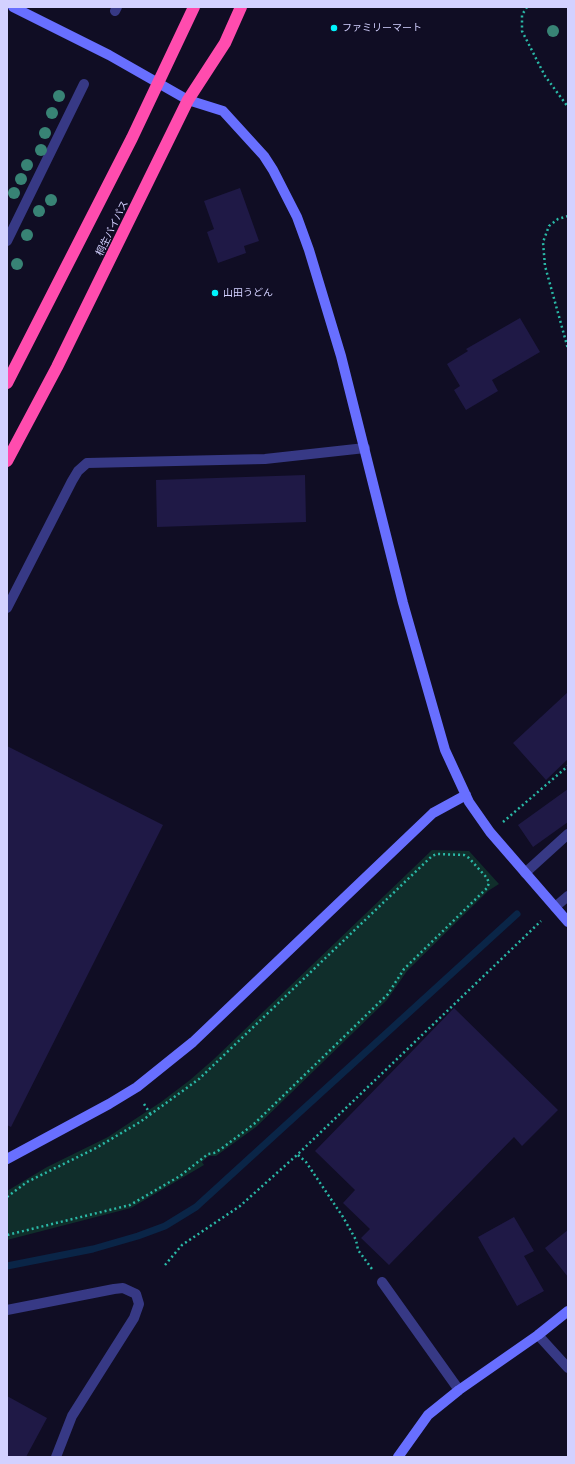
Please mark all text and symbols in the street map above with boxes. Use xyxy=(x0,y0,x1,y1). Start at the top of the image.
place label: ファミリーマート xyxy=(342,22,422,34)
marker: ファミリーマート xyxy=(329,23,339,33)
street label: 桐生バイパス xyxy=(93,198,131,258)
place label: 山田うどん xyxy=(223,287,273,299)
marker: 山田うどん xyxy=(210,288,220,298)

